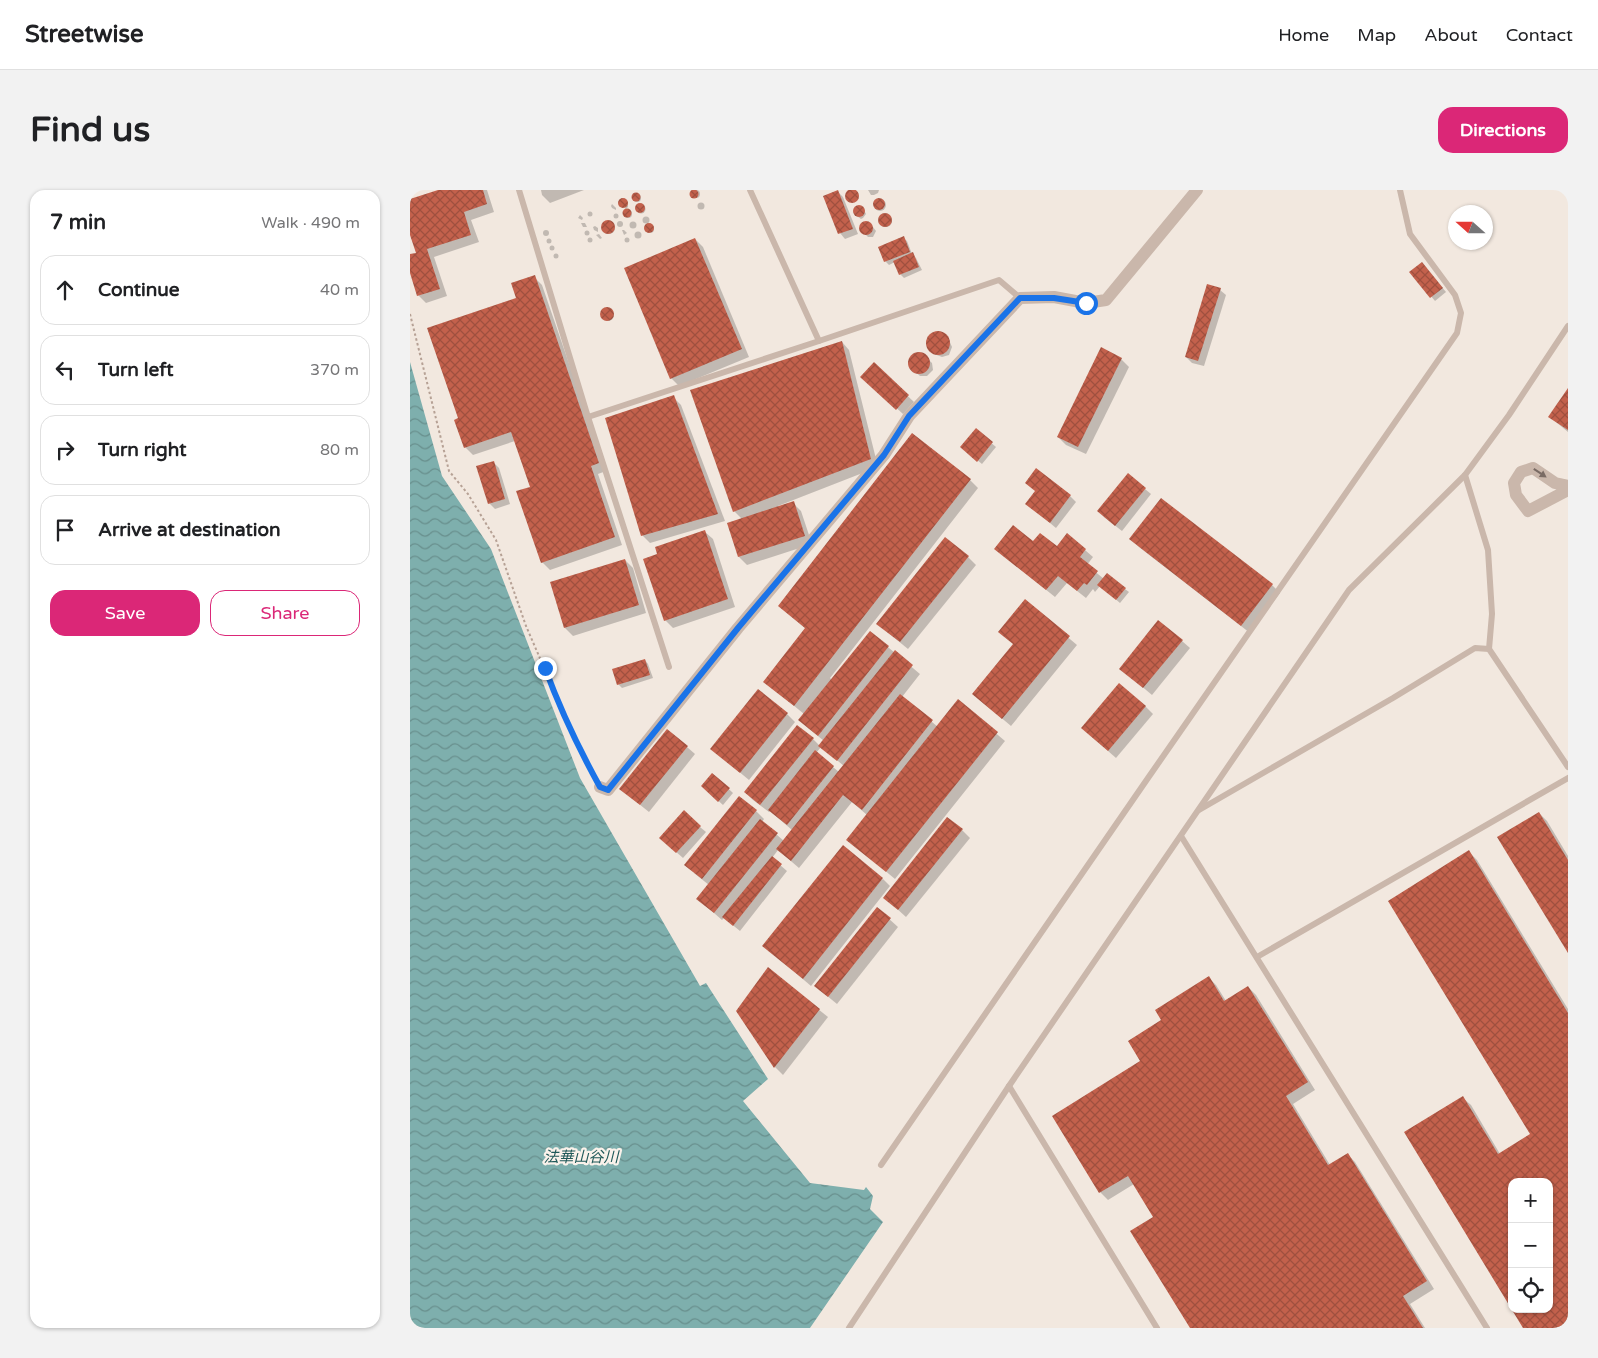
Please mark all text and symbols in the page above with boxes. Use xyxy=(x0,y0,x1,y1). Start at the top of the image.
text: Streetwise xyxy=(25,20,144,49)
text: Home xyxy=(1278,24,1329,46)
text: Map xyxy=(1357,24,1396,46)
text: About xyxy=(1424,24,1478,46)
text: Contact xyxy=(1506,24,1573,46)
button: Directions xyxy=(1438,107,1568,153)
text: Find us xyxy=(30,109,150,151)
north arrow xyxy=(1448,205,1493,250)
text: 7 min xyxy=(50,210,106,235)
text: Walk · 490 m xyxy=(261,213,360,233)
icon: ahead xyxy=(51,276,79,304)
text: Continue xyxy=(98,279,180,301)
text: 40 m xyxy=(320,280,359,300)
route start xyxy=(1075,292,1098,315)
icon: left xyxy=(51,356,79,384)
text: Turn left xyxy=(98,359,174,381)
text: 370 m xyxy=(310,360,359,380)
icon: right xyxy=(51,436,79,464)
text: Turn right xyxy=(98,439,186,461)
text: 80 m xyxy=(320,440,359,460)
one-way arrow xyxy=(1534,468,1547,478)
icon: arrive xyxy=(51,516,79,544)
text: Arrive at destination xyxy=(98,519,281,541)
button: Save xyxy=(50,590,200,636)
button: Share xyxy=(210,590,360,636)
route end xyxy=(534,657,557,680)
water label: 法華山谷川 xyxy=(543,1148,620,1166)
map controls xyxy=(1508,1178,1553,1313)
button: + xyxy=(1508,1178,1553,1223)
button: − xyxy=(1508,1223,1553,1268)
button: locate xyxy=(1508,1268,1553,1313)

